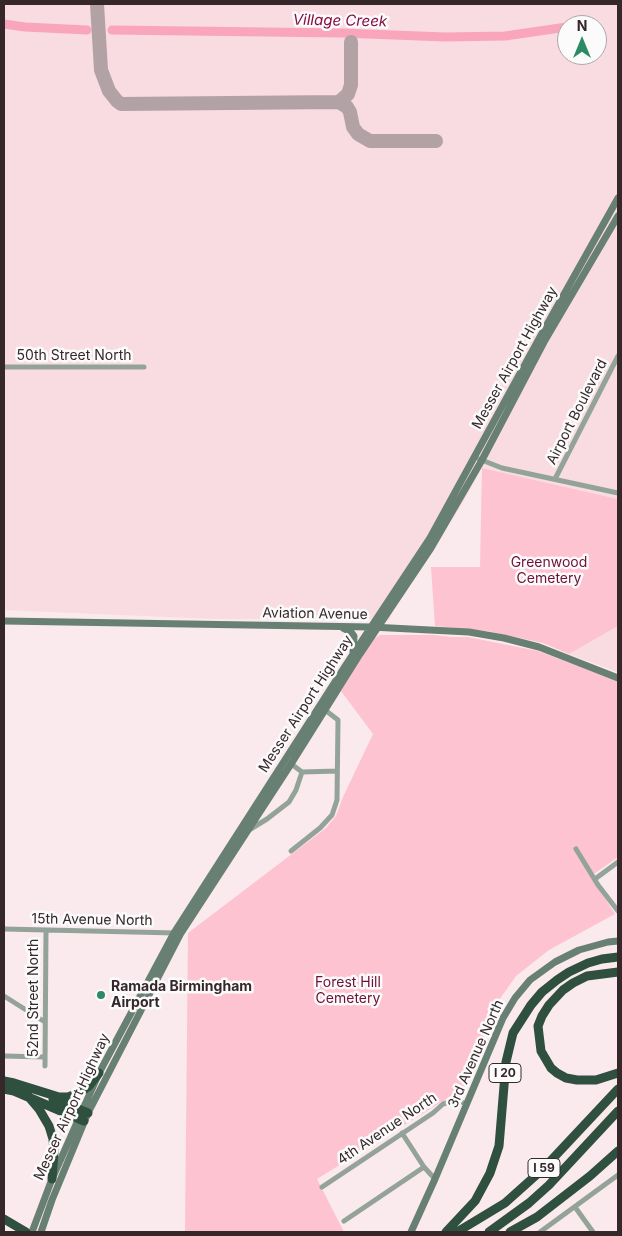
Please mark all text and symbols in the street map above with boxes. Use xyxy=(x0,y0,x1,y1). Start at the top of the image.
water label: Village Creek xyxy=(293,11,387,31)
north arrow xyxy=(557,15,607,65)
text: N xyxy=(577,17,587,34)
street label: Messer Airport Highway xyxy=(469,284,561,432)
street label: 50th Street North xyxy=(16,348,132,364)
street label: Airport Boulevard xyxy=(543,357,611,467)
park label: Greenwood Cemetery xyxy=(511,555,587,588)
street label: Aviation Avenue xyxy=(262,605,368,623)
street label: Messer Airport Highway xyxy=(255,632,357,776)
street label: 15th Avenue North xyxy=(31,911,153,929)
street label: 52nd Street North xyxy=(26,939,42,1057)
park label: Forest Hill Cemetery xyxy=(315,975,381,1008)
place label: Ramada Birmingham Airport xyxy=(111,979,252,1012)
marker: Ramada Birmingham Airport xyxy=(95,989,107,1001)
street label: 3rd Avenue North xyxy=(445,997,507,1111)
street label: Messer Airport Highway xyxy=(31,1031,113,1183)
road number: I 20 xyxy=(489,1064,521,1082)
street label: 4th Avenue North xyxy=(334,1090,440,1168)
road number: I 59 xyxy=(528,1158,560,1178)

